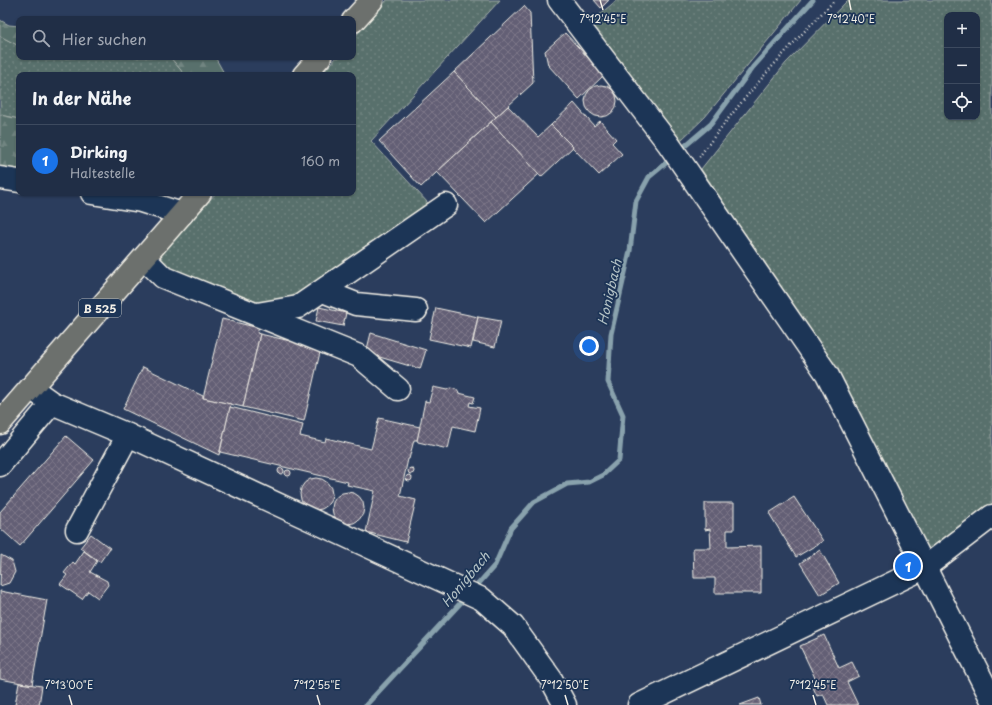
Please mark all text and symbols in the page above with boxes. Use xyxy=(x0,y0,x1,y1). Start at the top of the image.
text: 7°12'45"E xyxy=(579,11,627,26)
text: 7°12'40"E xyxy=(827,11,875,26)
map controls xyxy=(944,12,980,120)
button: + xyxy=(944,12,980,48)
search box xyxy=(16,16,356,60)
icon: search xyxy=(30,27,52,49)
text: Hier suchen xyxy=(62,27,147,50)
button: − xyxy=(944,48,980,84)
button: locate xyxy=(944,84,980,120)
text: In der Nähe xyxy=(32,85,131,111)
text: Dirking xyxy=(70,140,127,163)
text: 1 xyxy=(42,151,48,170)
text: 160 m xyxy=(301,151,340,170)
text: Haltestelle xyxy=(70,163,135,182)
water label: Honigbach xyxy=(592,257,626,327)
road number: B 525 xyxy=(79,299,121,317)
your location xyxy=(579,336,599,356)
water label: Honigbach xyxy=(436,547,494,611)
pin: 1 xyxy=(895,551,921,581)
text: 7°13'00"E xyxy=(45,677,93,692)
text: 7°12'55"E xyxy=(293,677,341,692)
text: 7°12'50"E xyxy=(541,677,589,692)
text: 7°12'45"E xyxy=(789,677,837,692)

